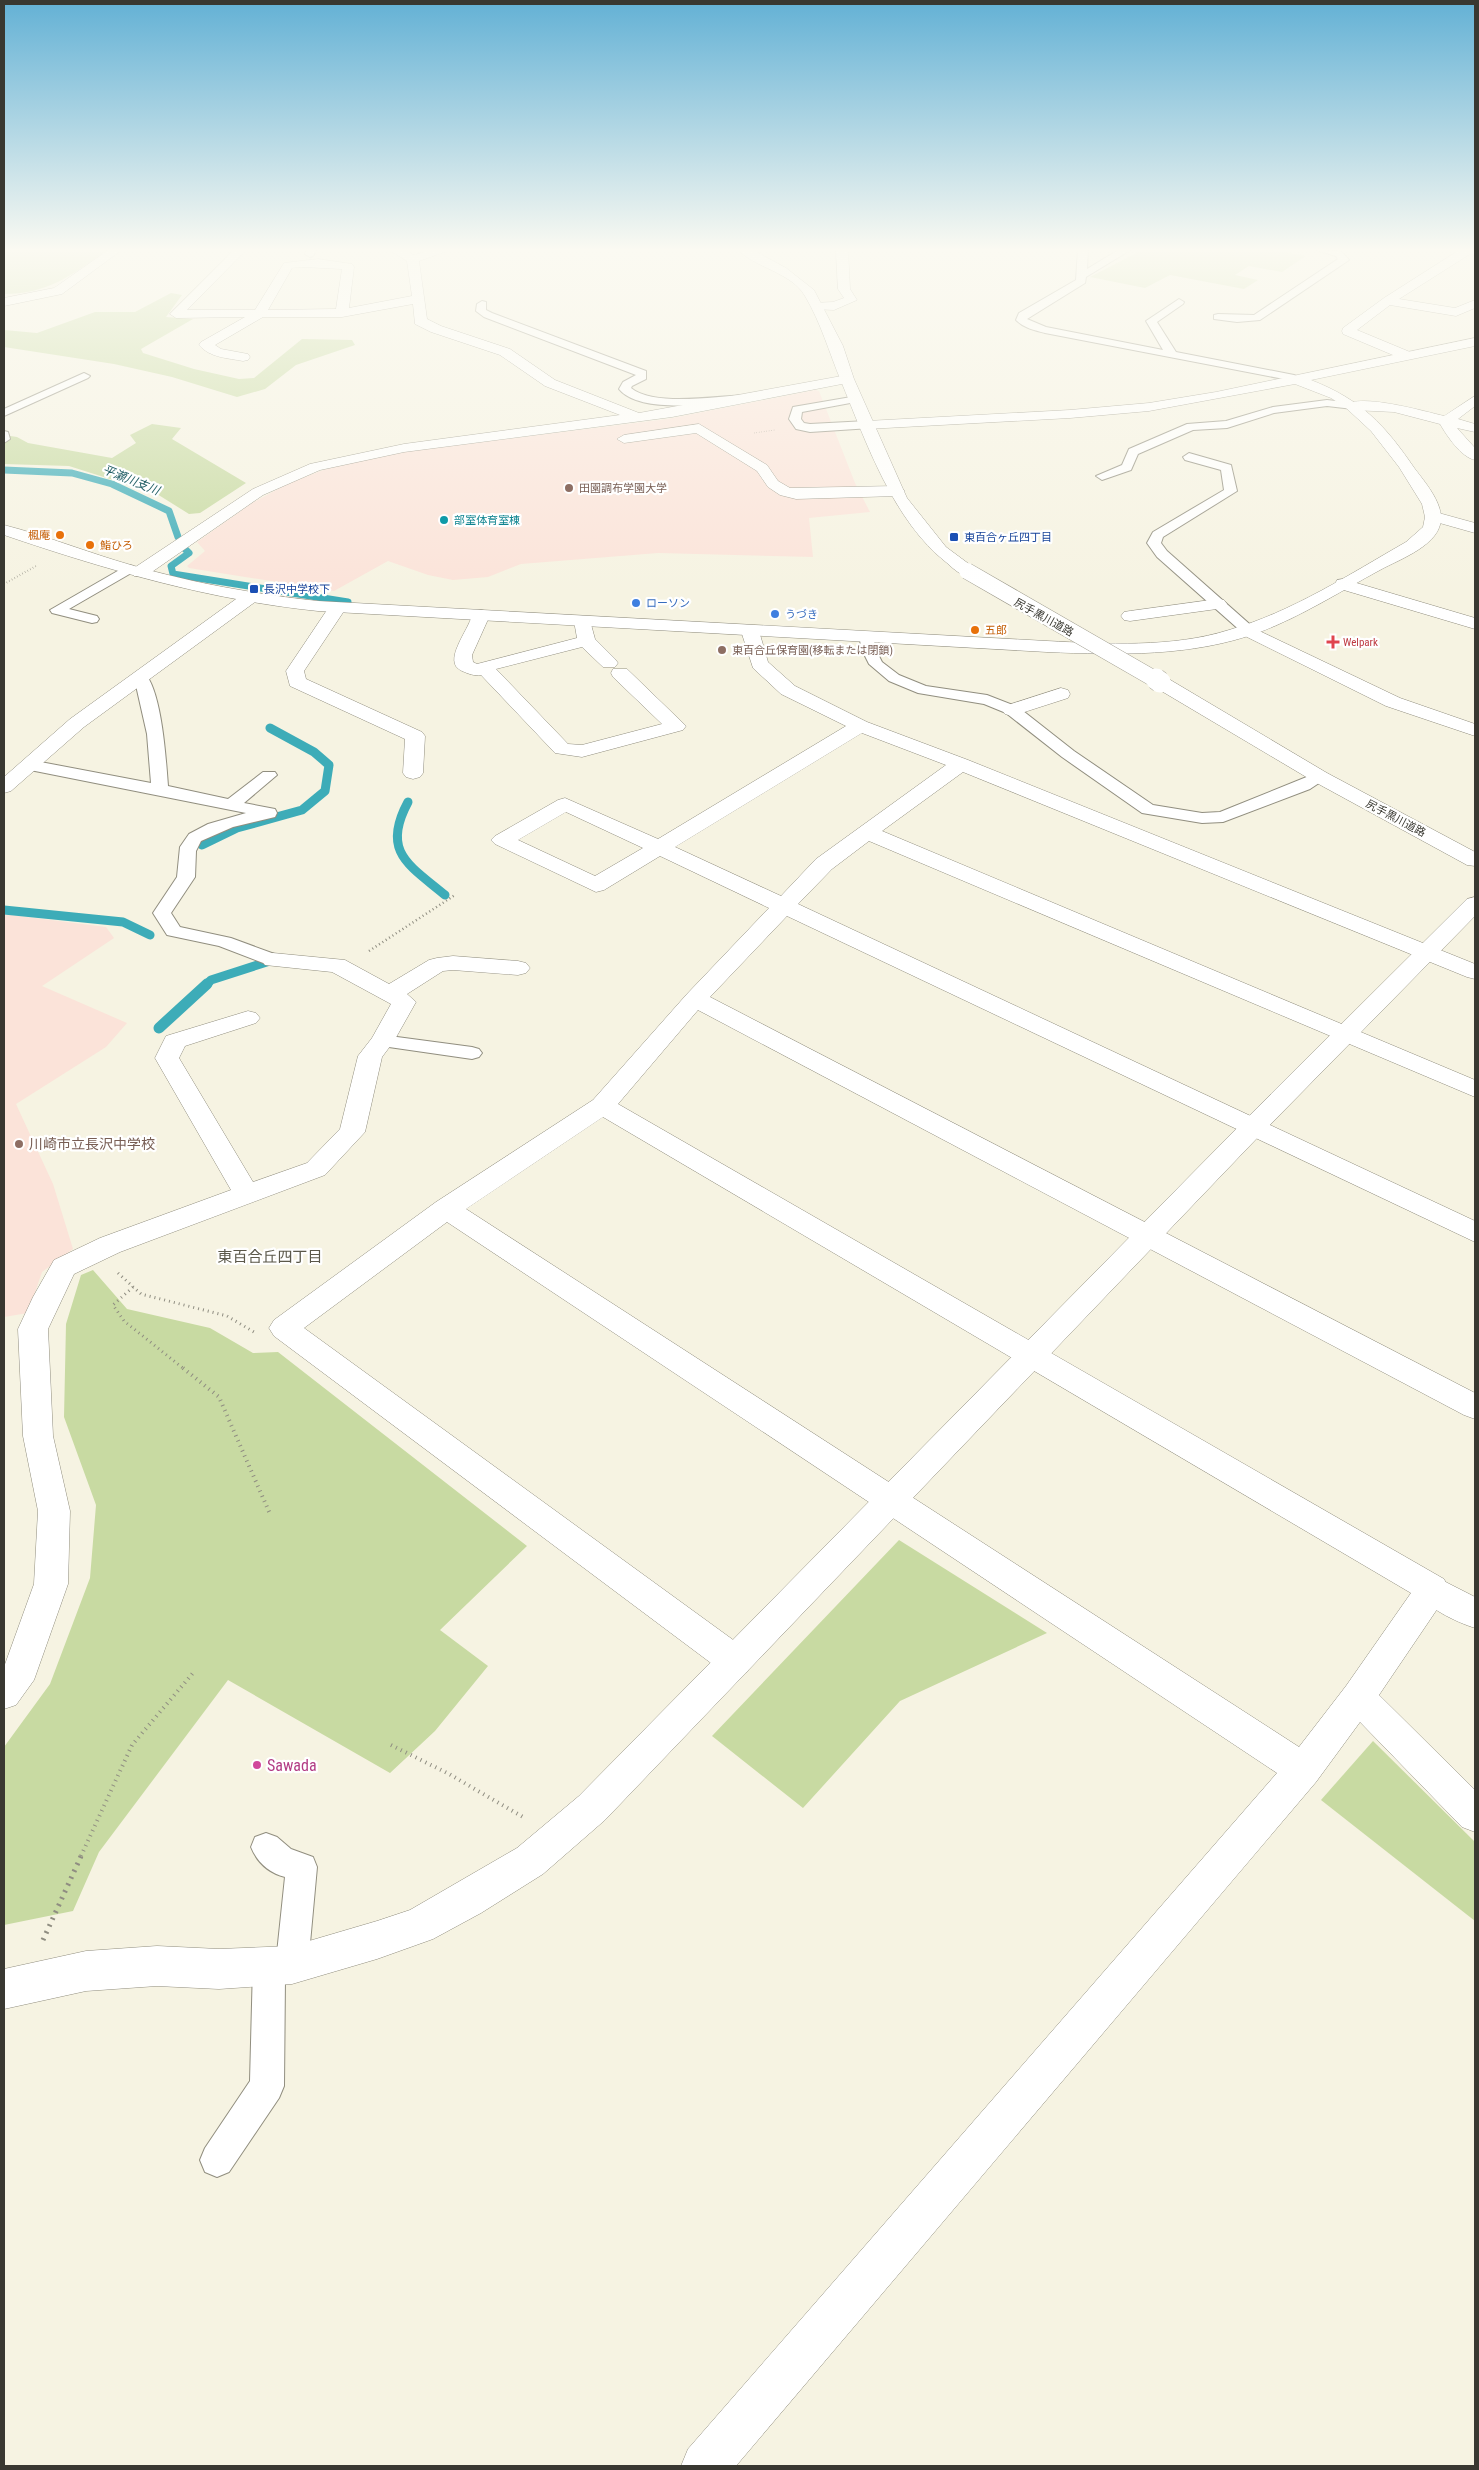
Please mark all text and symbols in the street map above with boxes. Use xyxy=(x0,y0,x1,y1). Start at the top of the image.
water label: 平瀬川支川 xyxy=(101,462,163,498)
marker: 田園調布学園大学 xyxy=(563,482,575,494)
place label: 田園調布学園大学 xyxy=(579,482,667,495)
marker: 部室体育室棟 xyxy=(438,514,450,526)
place label: 部室体育室棟 xyxy=(454,514,520,527)
place label: 楓庵 xyxy=(28,529,50,542)
marker: 楓庵 xyxy=(54,529,66,541)
marker: 東百合ヶ丘四丁目 xyxy=(948,531,960,543)
place label: 東百合ヶ丘四丁目 xyxy=(964,531,1052,544)
marker: 鮨ひろ xyxy=(84,539,96,551)
place label: 鮨ひろ xyxy=(100,539,133,552)
marker: 長沢中学校下 xyxy=(248,583,260,595)
place label: 長沢中学校下 xyxy=(264,583,330,596)
street label: 尻手黒川道路 xyxy=(1012,596,1076,639)
marker: ローソン xyxy=(630,597,642,609)
place label: ローソン xyxy=(646,597,690,610)
marker: うづき xyxy=(769,608,781,620)
place label: うづき xyxy=(785,608,818,621)
marker: 五郎 xyxy=(969,624,981,636)
place label: 五郎 xyxy=(985,624,1007,637)
marker: Welpark xyxy=(1327,636,1339,648)
place label: Welpark xyxy=(1343,636,1378,649)
marker: 東百合丘保育園(移転または閉鎖) xyxy=(716,644,728,656)
place label: 東百合丘保育園(移転または閉鎖) xyxy=(732,644,893,657)
street label: 尻手黒川道路 xyxy=(1364,797,1428,840)
place label: 川崎市立長沢中学校 xyxy=(29,1136,155,1152)
marker: 川崎市立長沢中学校 xyxy=(13,1138,25,1150)
district label: 東百合丘四丁目 xyxy=(217,1248,323,1266)
place label: Sawada xyxy=(267,1756,317,1775)
marker: Sawada xyxy=(251,1759,263,1771)

